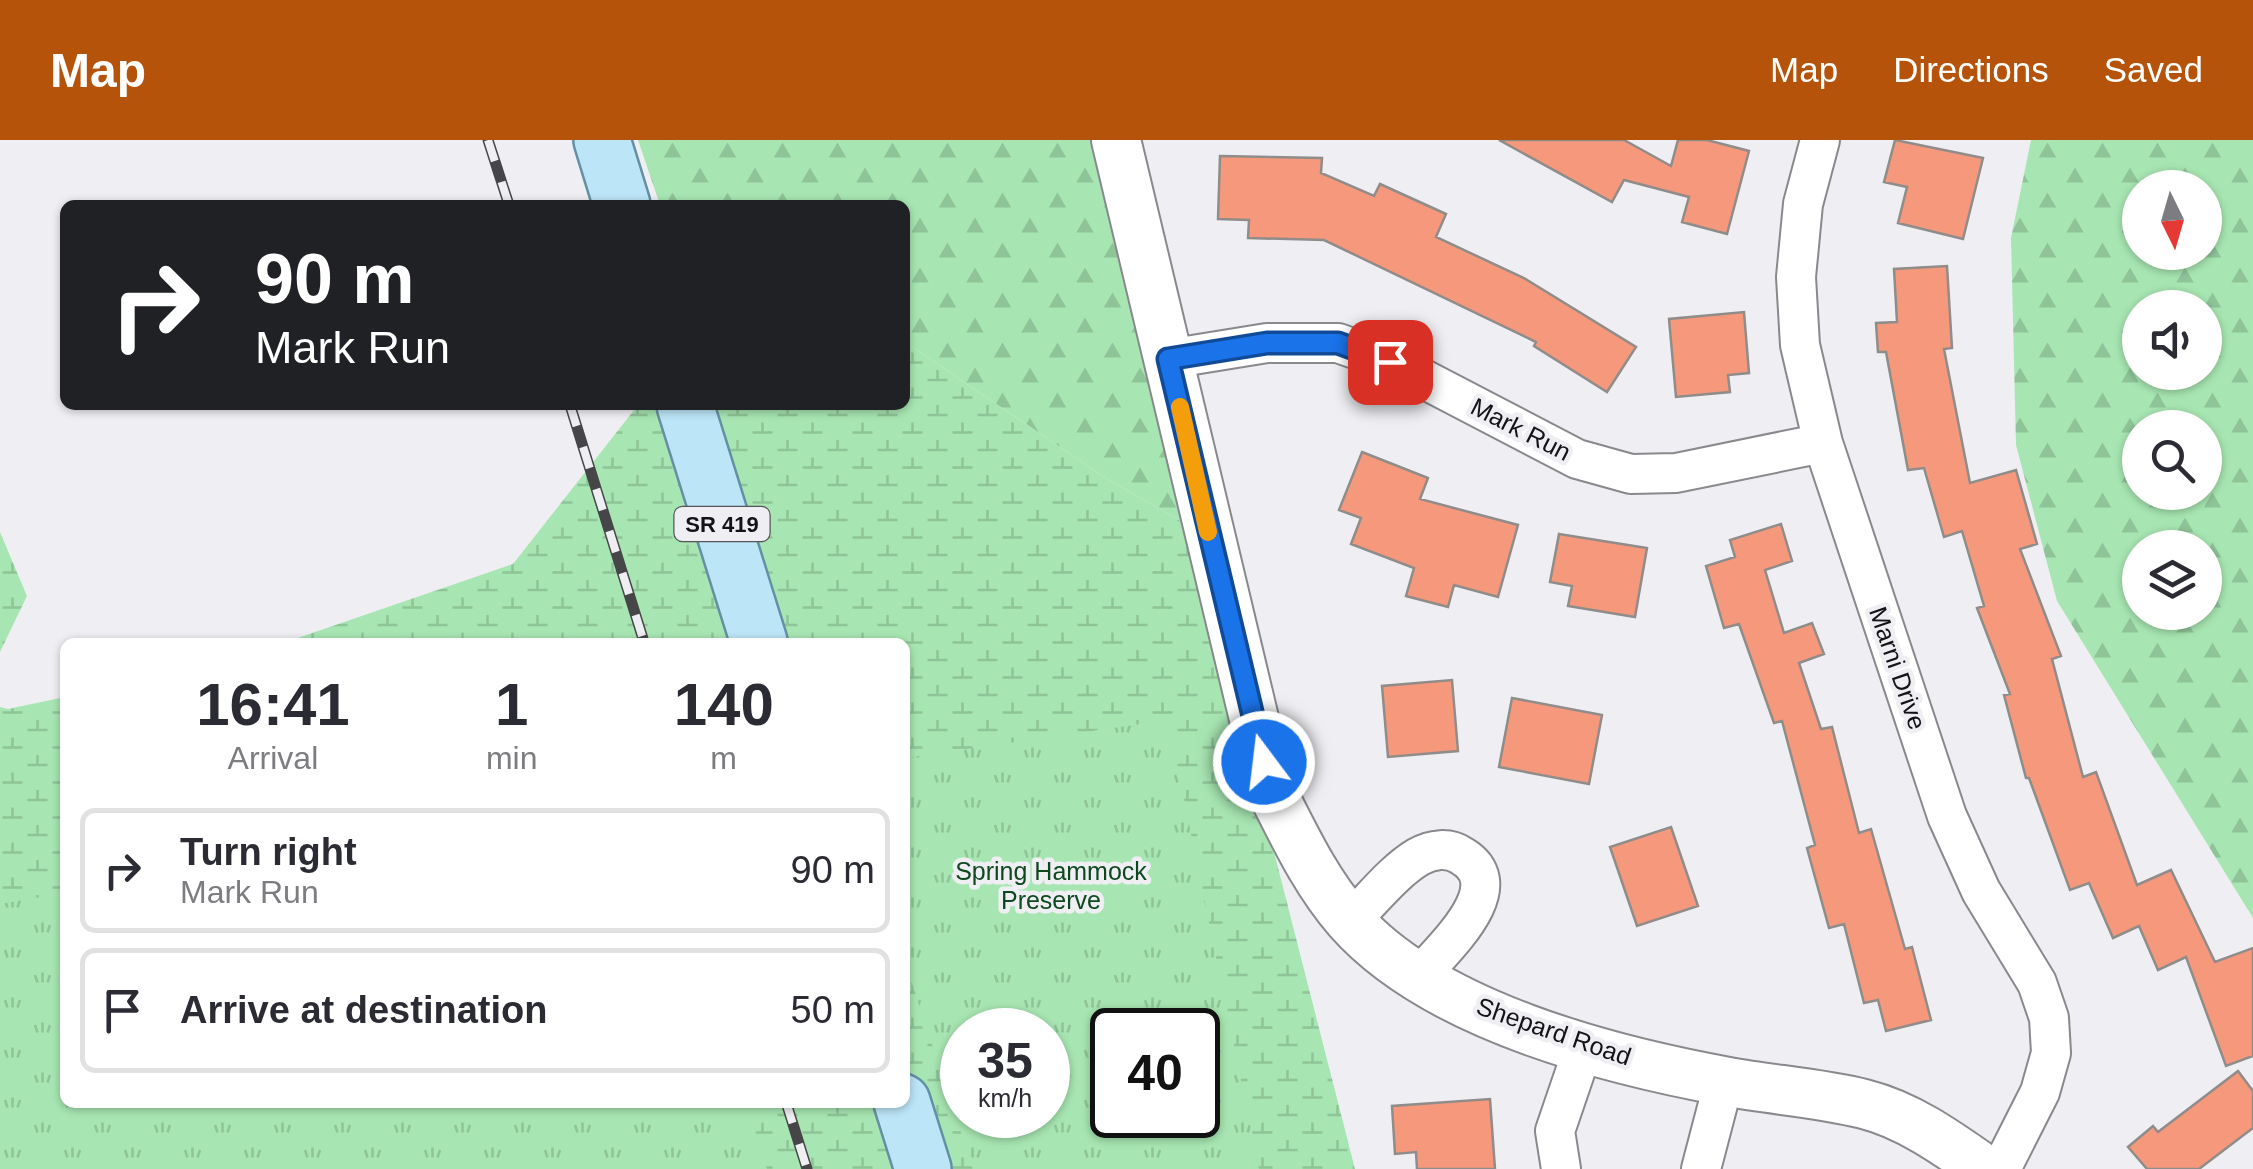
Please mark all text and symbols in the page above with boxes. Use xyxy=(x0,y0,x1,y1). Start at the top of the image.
text: Map xyxy=(50,44,146,97)
text: Map xyxy=(1770,50,1838,89)
text: Directions xyxy=(1893,50,2049,89)
text: Saved xyxy=(2104,50,2203,89)
north arrow xyxy=(2122,170,2222,270)
map controls xyxy=(2122,170,2222,630)
icon: right xyxy=(90,240,220,370)
text: 90 m xyxy=(255,240,415,318)
button: sound xyxy=(2122,290,2222,390)
pin xyxy=(1348,320,1433,405)
text: Mark Run xyxy=(255,322,450,373)
icon: arrive xyxy=(1363,335,1418,390)
street label: Mark Run xyxy=(1466,392,1576,466)
button: search xyxy=(2122,410,2222,510)
road number: SR 419 xyxy=(674,507,770,541)
button: layers xyxy=(2122,530,2222,630)
street label: Marni Drive xyxy=(1864,603,1932,733)
text: 16:41 xyxy=(196,671,350,738)
text: 1 xyxy=(495,671,528,738)
text: 140 xyxy=(674,671,774,738)
position arrow xyxy=(1212,710,1316,814)
text: Arrival xyxy=(228,740,318,776)
text: min xyxy=(486,740,537,776)
text: m xyxy=(710,740,737,776)
text: Turn right xyxy=(180,831,357,873)
icon: right xyxy=(95,843,150,898)
text: 90 m xyxy=(791,849,875,891)
park label: Spring Hammock Preserve xyxy=(955,857,1147,914)
text: Mark Run xyxy=(180,874,319,910)
icon: arrive xyxy=(95,983,150,1038)
text: Arrive at destination xyxy=(180,989,547,1031)
text: 50 m xyxy=(791,989,875,1031)
street label: Shepard Road xyxy=(1473,992,1635,1070)
speed limit sign: 40 xyxy=(1090,1008,1220,1138)
text: 35 xyxy=(977,1033,1033,1089)
text: km/h xyxy=(978,1084,1032,1112)

